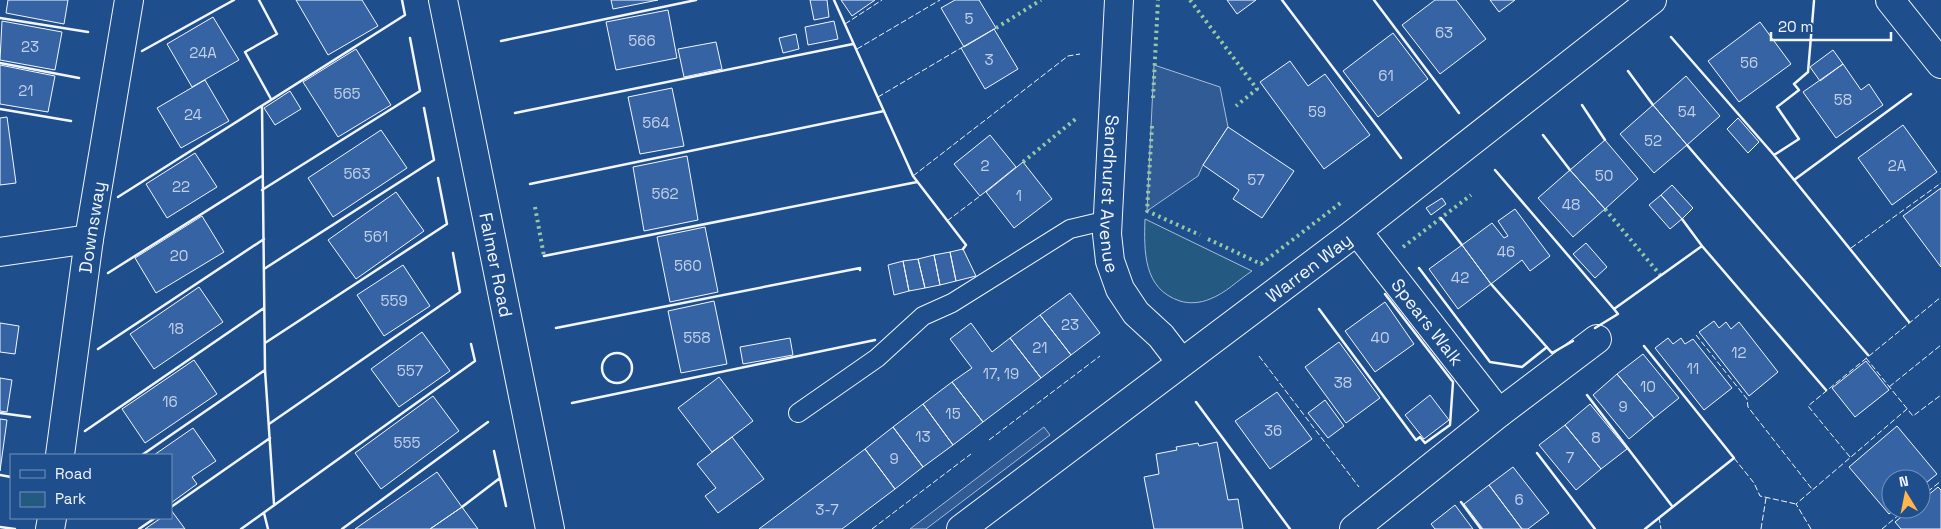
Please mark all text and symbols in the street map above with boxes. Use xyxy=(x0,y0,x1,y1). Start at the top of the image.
house number: 5 xyxy=(965,9,974,28)
scale bar xyxy=(1771,10,1891,42)
text: 20 m xyxy=(1778,17,1813,36)
house number: 63 xyxy=(1435,23,1453,42)
house number: 566 xyxy=(628,31,656,50)
house number: 23 xyxy=(21,37,39,56)
house number: 24A xyxy=(189,43,217,62)
house number: 3 xyxy=(984,50,994,69)
house number: 56 xyxy=(1740,53,1758,72)
house number: 61 xyxy=(1378,66,1394,85)
house number: 21 xyxy=(18,81,34,100)
house number: 565 xyxy=(333,84,361,103)
house number: 58 xyxy=(1834,90,1852,109)
house number: 59 xyxy=(1308,102,1326,121)
house number: 54 xyxy=(1678,102,1696,121)
house number: 24 xyxy=(184,105,202,124)
house number: 564 xyxy=(642,113,670,132)
street label: Sandhurst Avenue xyxy=(1095,114,1125,276)
house number: 52 xyxy=(1644,131,1662,150)
house number: 2 xyxy=(980,156,990,175)
house number: 2A xyxy=(1888,156,1907,175)
house number: 563 xyxy=(343,164,371,183)
house number: 50 xyxy=(1595,166,1613,185)
house number: 57 xyxy=(1247,170,1265,189)
house number: 22 xyxy=(172,177,190,196)
street label: Downsway xyxy=(73,179,110,275)
house number: 562 xyxy=(651,184,679,203)
house number: 1 xyxy=(1016,186,1022,205)
house number: 48 xyxy=(1562,195,1580,214)
street label: Falmer Road xyxy=(475,210,518,319)
house number: 561 xyxy=(364,227,388,246)
street label: Warren Way xyxy=(1261,228,1356,307)
house number: 46 xyxy=(1497,242,1515,261)
house number: 20 xyxy=(170,246,188,265)
house number: 560 xyxy=(674,256,702,275)
house number: 42 xyxy=(1451,268,1469,287)
street label: Spears Walk xyxy=(1387,273,1469,370)
house number: 559 xyxy=(380,291,408,310)
house number: 23 xyxy=(1061,315,1079,334)
house number: 18 xyxy=(168,319,184,338)
house number: 558 xyxy=(683,328,711,347)
house number: 40 xyxy=(1371,328,1390,347)
house number: 21 xyxy=(1032,338,1048,357)
house number: 12 xyxy=(1731,343,1747,362)
house number: 11 xyxy=(1687,359,1699,378)
house number: 557 xyxy=(397,361,423,380)
house number: 17, 19 xyxy=(983,364,1019,383)
house number: 38 xyxy=(1334,373,1352,392)
house number: 10 xyxy=(1640,377,1656,396)
house number: 16 xyxy=(162,392,178,411)
house number: 9 xyxy=(1618,397,1628,416)
house number: 15 xyxy=(945,404,961,423)
house number: 36 xyxy=(1264,421,1282,440)
house number: 13 xyxy=(915,427,931,446)
house number: 8 xyxy=(1591,428,1601,447)
house number: 555 xyxy=(394,433,420,452)
house number: 7 xyxy=(1566,448,1574,467)
house number: 9 xyxy=(889,449,899,468)
legend xyxy=(10,454,172,519)
text: Road xyxy=(55,464,92,483)
north arrow xyxy=(1881,469,1931,519)
text: N xyxy=(1898,472,1910,491)
text: Park xyxy=(55,489,86,508)
house number: 6 xyxy=(1514,490,1524,509)
house number: 3-7 xyxy=(815,500,839,519)

